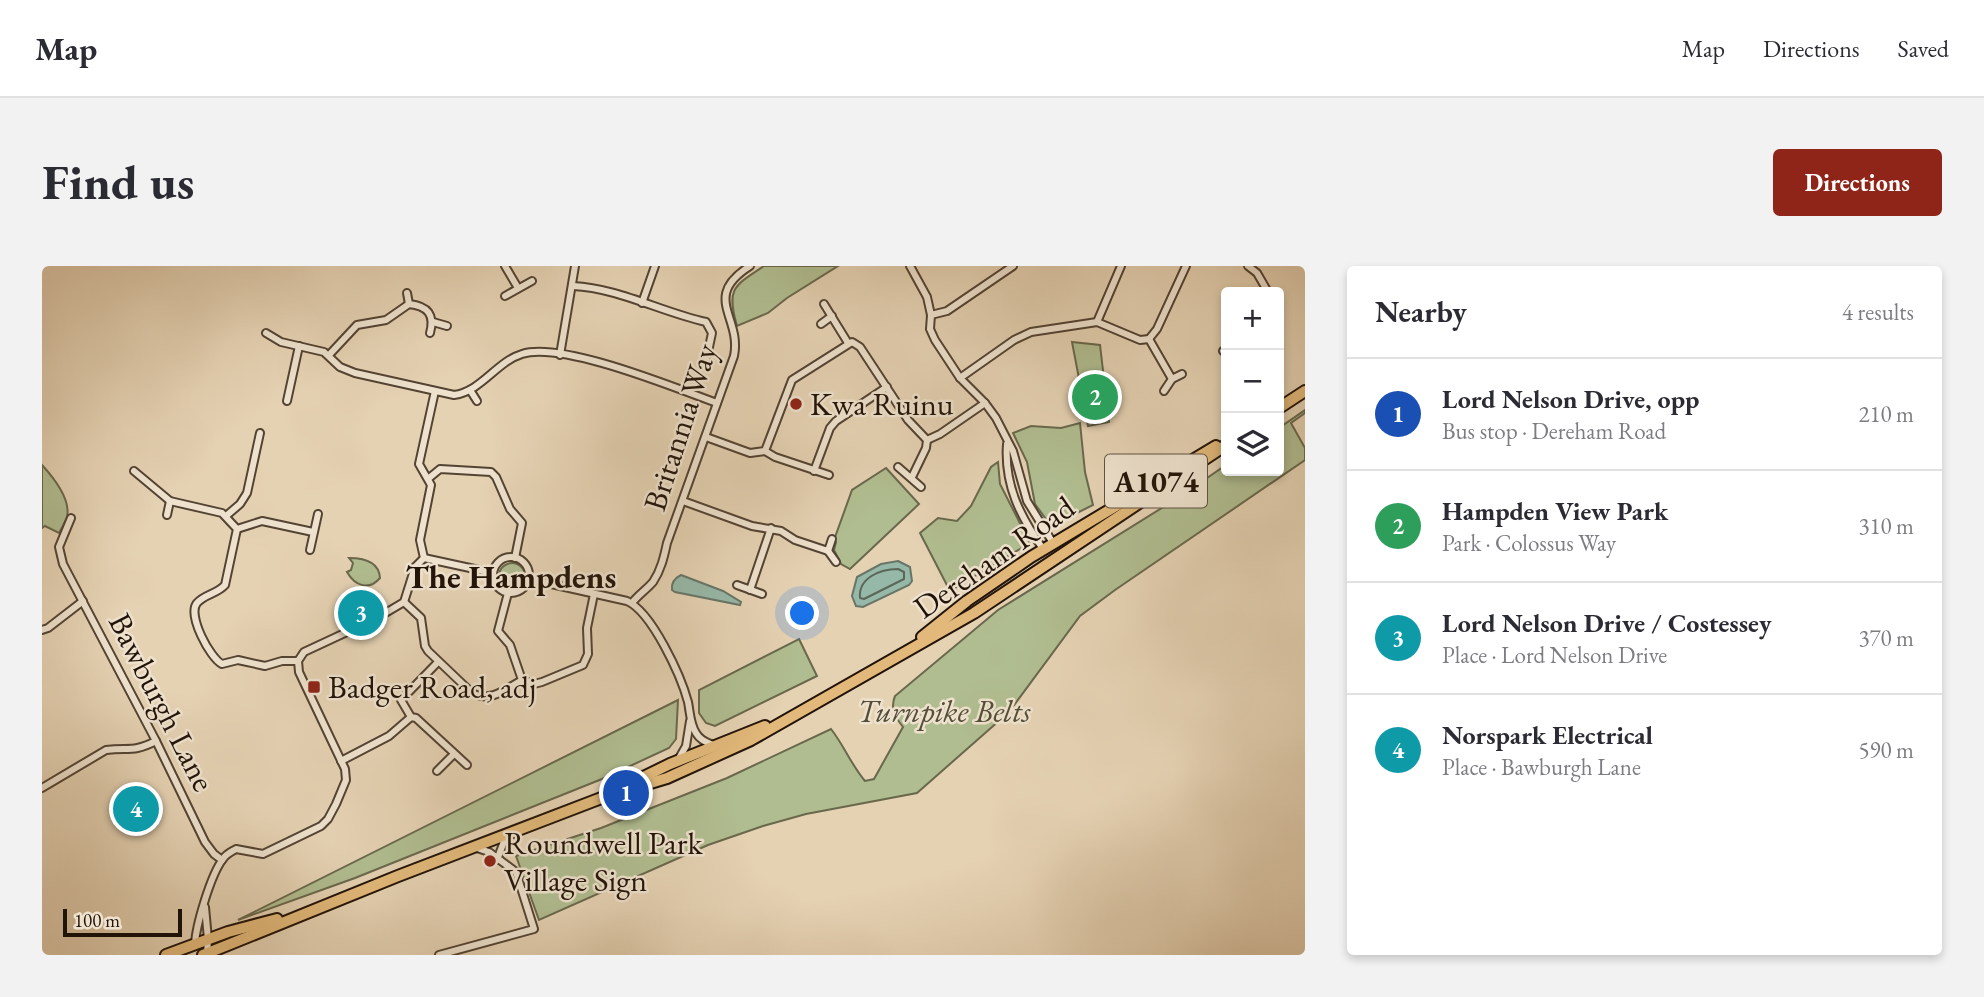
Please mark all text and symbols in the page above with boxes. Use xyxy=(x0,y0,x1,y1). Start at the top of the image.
text: Map xyxy=(35,27,97,70)
text: Map xyxy=(1682,33,1725,64)
text: Directions xyxy=(1763,33,1860,64)
text: Saved xyxy=(1898,33,1949,64)
button: Directions xyxy=(1773,149,1942,216)
text: Find us xyxy=(42,150,194,214)
map controls xyxy=(1221,287,1284,476)
button: + xyxy=(1221,287,1284,350)
text: Nearby xyxy=(1375,292,1467,331)
text: 4 results xyxy=(1842,297,1914,327)
street label: Britannia Way xyxy=(633,337,727,516)
button: − xyxy=(1221,350,1284,413)
pin: 2 xyxy=(1072,371,1118,423)
text: Lord Nelson Drive, opp xyxy=(1442,382,1699,416)
place label: Kwa Ruinu xyxy=(810,383,954,425)
marker: Kwa Ruinu xyxy=(788,396,804,412)
text: 1 xyxy=(1392,399,1404,429)
text: 210 m xyxy=(1858,399,1914,429)
button: layers xyxy=(1221,413,1284,476)
text: Bus stop · Dereham Road xyxy=(1442,416,1666,446)
road number: A1074 xyxy=(1105,454,1207,508)
street label: Dereham Road xyxy=(905,486,1083,628)
text: Hampden View Park xyxy=(1442,494,1668,528)
text: 2 xyxy=(1392,511,1404,541)
text: 310 m xyxy=(1858,511,1914,541)
text: Park · Colossus Way xyxy=(1442,528,1616,558)
district label: The Hampdens xyxy=(406,555,616,598)
pin: 3 xyxy=(338,587,384,639)
your location xyxy=(785,596,819,630)
street label: Bawburgh Lane xyxy=(99,606,225,798)
text: Lord Nelson Drive / Costessey xyxy=(1442,606,1771,640)
text: 3 xyxy=(1392,623,1404,653)
text: 370 m xyxy=(1858,623,1914,653)
text: Place · Lord Nelson Drive xyxy=(1442,640,1667,670)
place label: Badger Road, adj xyxy=(328,666,536,708)
marker: Badger Road, adj xyxy=(306,679,322,695)
park label: Turnpike Belts xyxy=(857,690,1031,732)
text: Norspark Electrical xyxy=(1442,718,1653,752)
text: 4 xyxy=(1392,735,1404,765)
text: 590 m xyxy=(1858,735,1914,765)
text: Place · Bawburgh Lane xyxy=(1442,752,1641,782)
pin: 1 xyxy=(603,767,649,819)
pin: 4 xyxy=(113,783,159,835)
place label: Roundwell Park Village Sign xyxy=(504,822,703,901)
marker: Roundwell Park Village Sign xyxy=(482,853,498,869)
scale bar xyxy=(63,906,182,938)
text: 100 m xyxy=(74,908,120,933)

